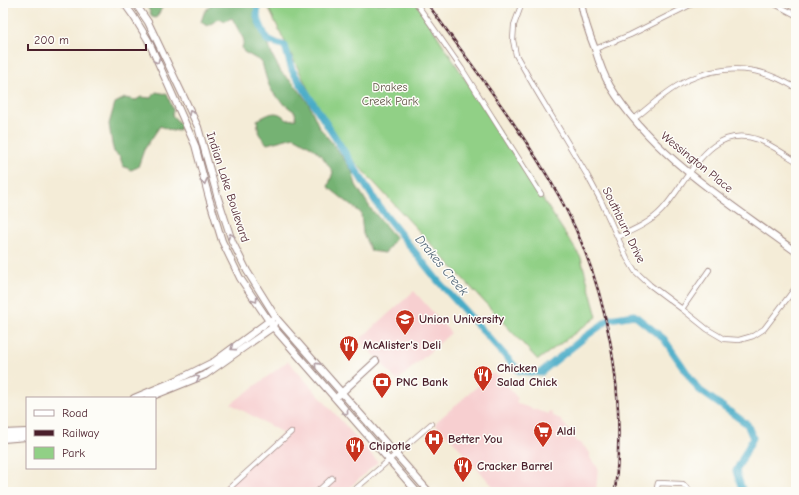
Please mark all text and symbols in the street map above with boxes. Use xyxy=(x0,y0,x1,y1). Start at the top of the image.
scale bar xyxy=(28,26,146,52)
text: 200 m xyxy=(34,33,69,47)
one-way arrow xyxy=(152,56,160,64)
park label: Drakes Creek Park xyxy=(362,80,419,108)
one-way arrow xyxy=(188,109,196,117)
street label: Wessington Place xyxy=(658,129,736,195)
street label: Indian Lake Boulevard xyxy=(204,130,252,244)
one-way arrow xyxy=(200,178,208,185)
street label: Southburn Drive xyxy=(600,185,648,265)
water label: Drakes Creek xyxy=(412,232,472,299)
one-way arrow xyxy=(227,233,236,240)
one-way arrow xyxy=(250,296,258,303)
school or university icon: Union University xyxy=(394,308,416,336)
place label: Union University xyxy=(419,312,504,326)
restaurant icon: McAlister's Deli xyxy=(338,334,360,362)
place label: McAlister's Deli xyxy=(363,338,441,352)
one-way arrow xyxy=(230,343,237,350)
place label: Chicken Salad Chick xyxy=(497,361,557,389)
one-way arrow xyxy=(315,362,322,370)
restaurant icon: Chicken Salad Chick xyxy=(472,364,494,392)
bank icon: PNC Bank xyxy=(371,371,393,399)
one-way arrow xyxy=(193,375,201,383)
place label: PNC Bank xyxy=(396,375,448,389)
legend xyxy=(26,397,156,469)
text: Road xyxy=(62,406,88,420)
one-way arrow xyxy=(342,407,349,414)
supermarket icon: Aldi xyxy=(532,420,554,448)
place label: Aldi xyxy=(557,424,576,438)
text: Railway xyxy=(62,426,100,440)
hospital icon: Better You xyxy=(423,428,445,456)
place label: Better You xyxy=(448,432,503,446)
restaurant icon: Chipotle xyxy=(344,435,366,463)
place label: Chipotle xyxy=(369,439,411,453)
text: Park xyxy=(62,446,85,460)
restaurant icon: Cracker Barrel xyxy=(452,455,474,483)
place label: Cracker Barrel xyxy=(477,459,553,473)

